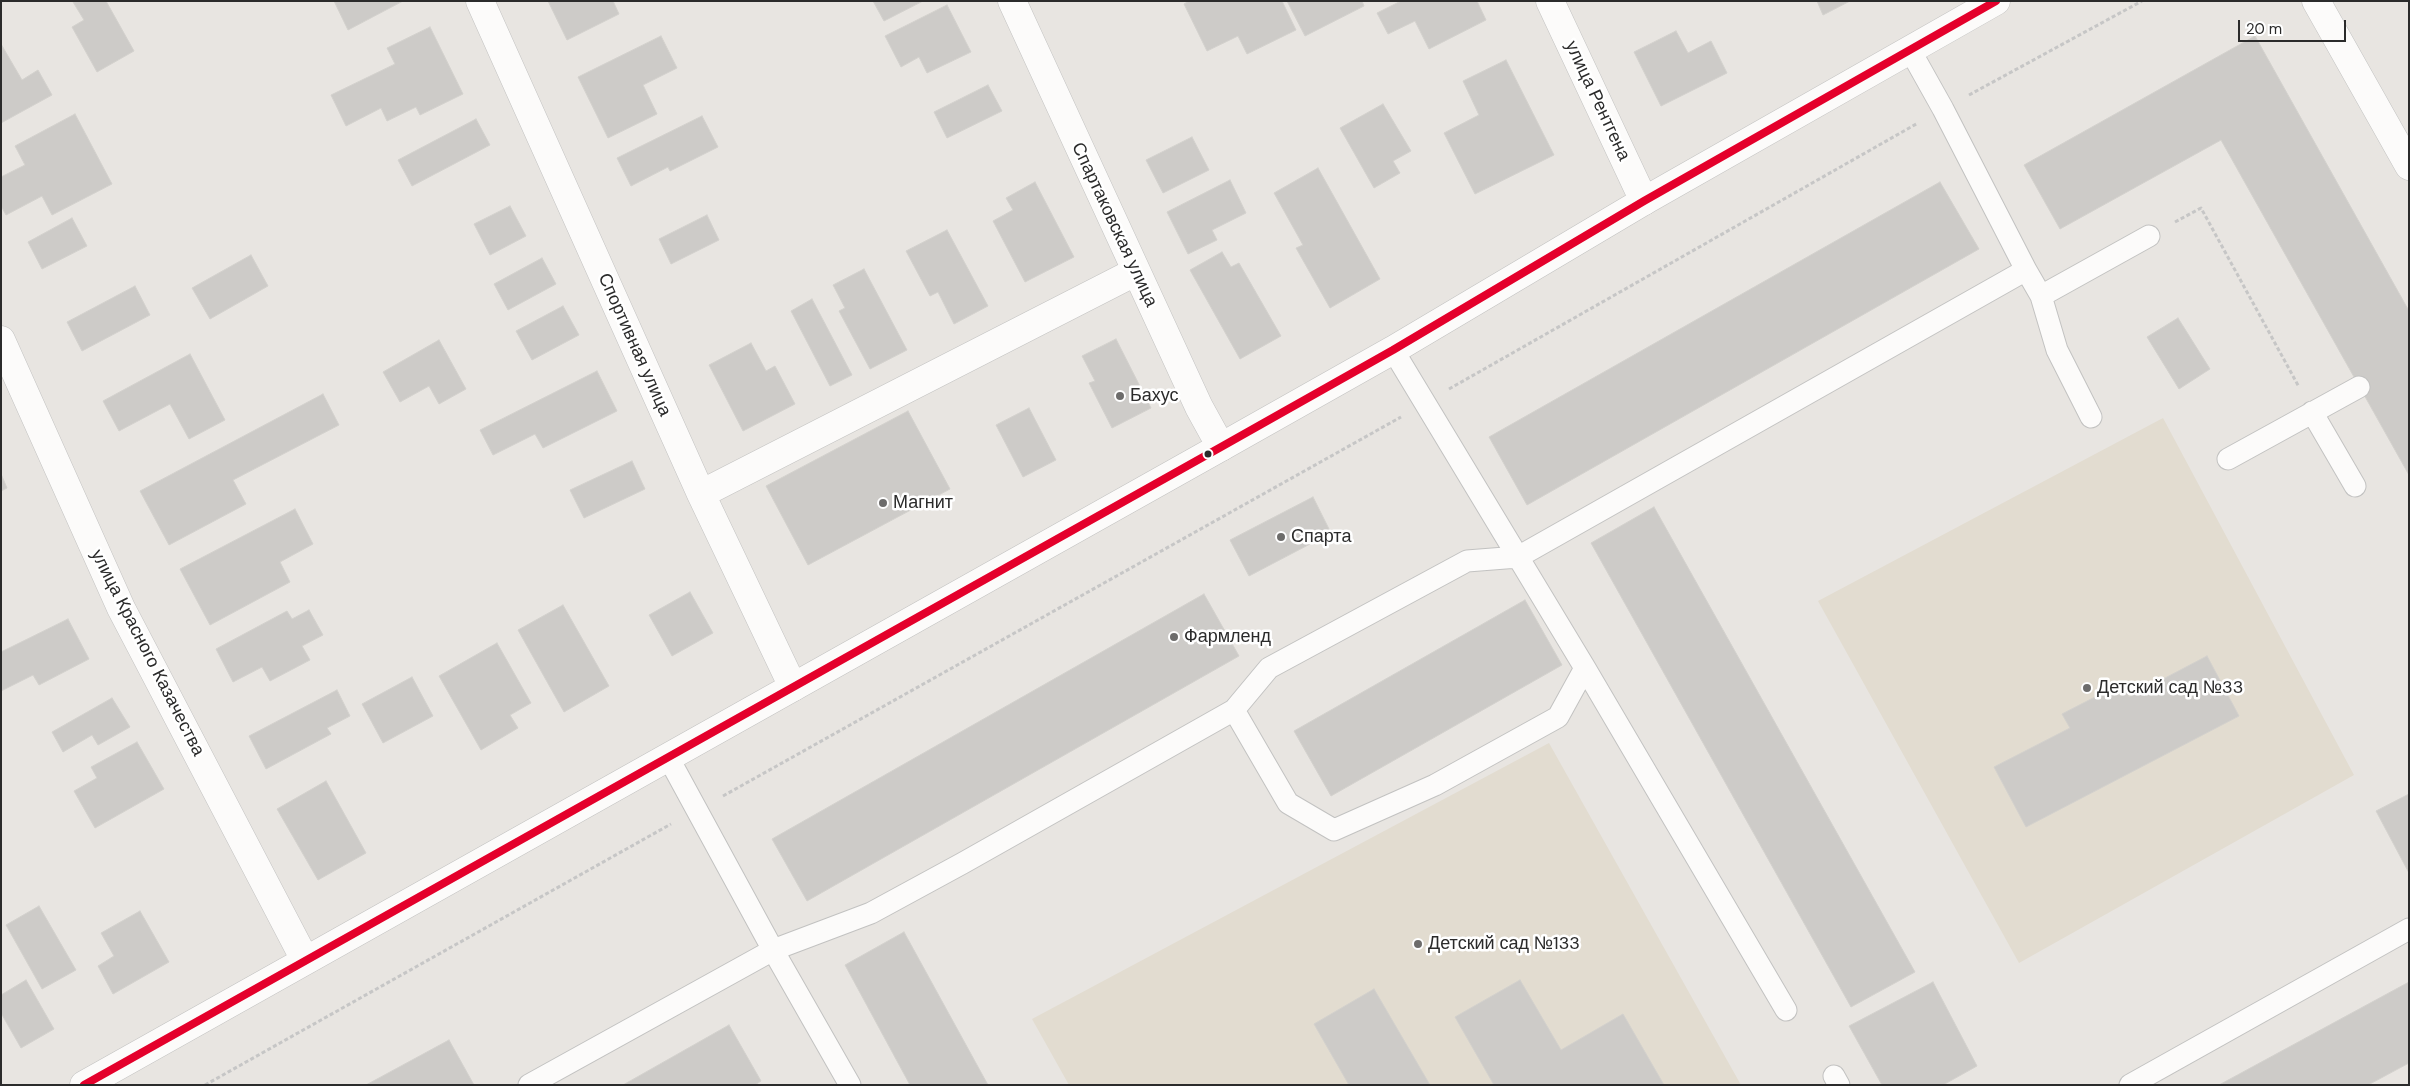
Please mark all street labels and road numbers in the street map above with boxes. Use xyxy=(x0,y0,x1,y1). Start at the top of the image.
street label: улица Рентгена xyxy=(1560,38,1634,164)
street label: Спартаковская улица xyxy=(1066,139,1162,311)
street label: Спортивная улица xyxy=(593,270,675,420)
street label: улица Красного Казачества xyxy=(85,546,209,760)

